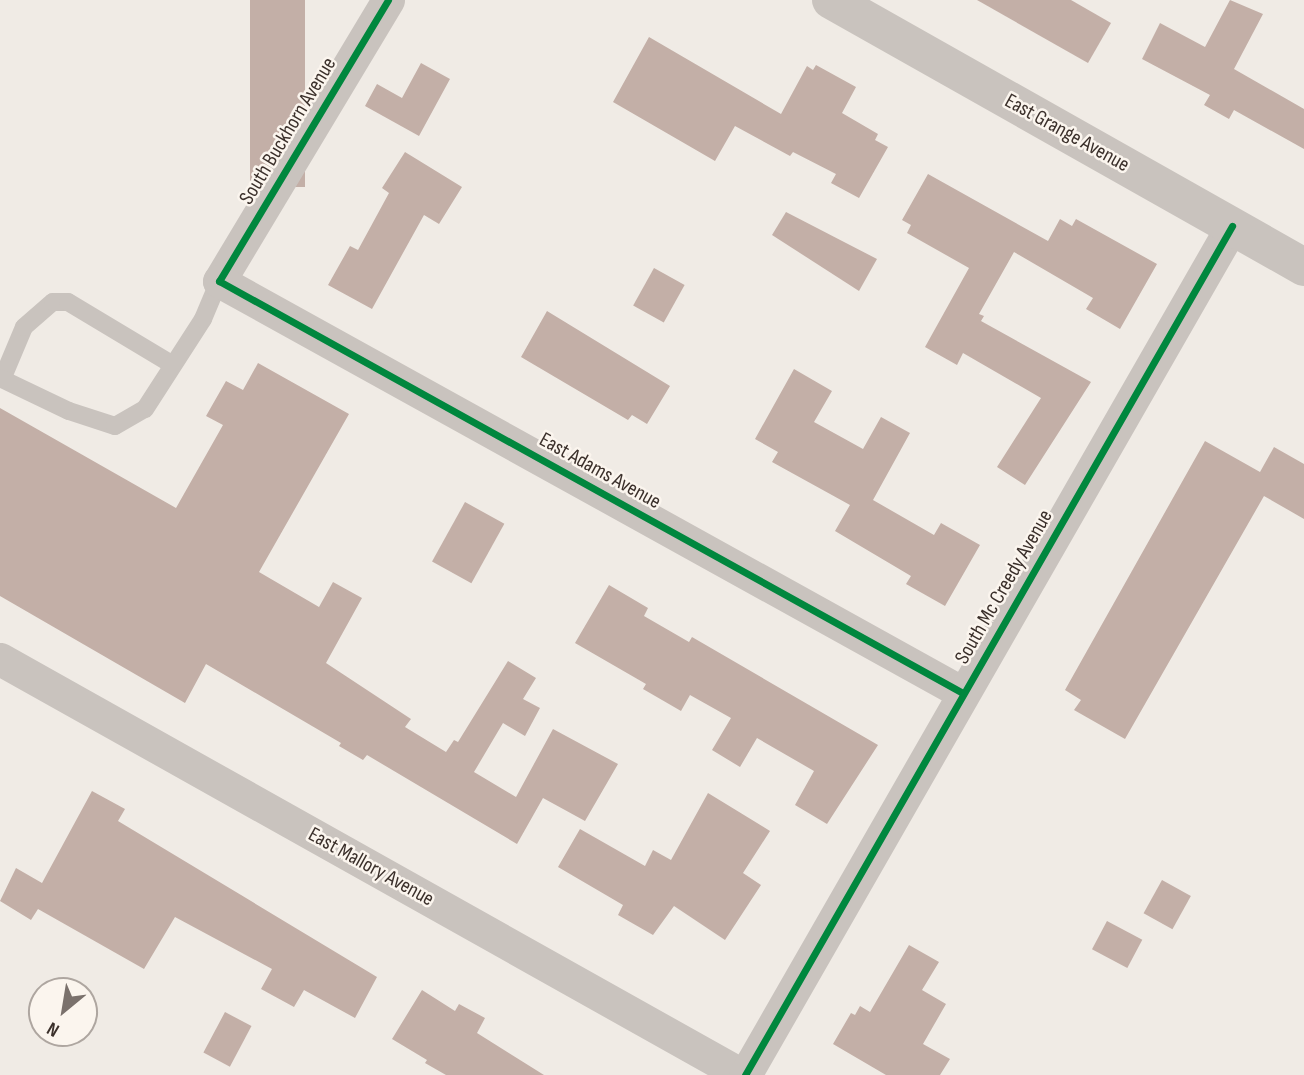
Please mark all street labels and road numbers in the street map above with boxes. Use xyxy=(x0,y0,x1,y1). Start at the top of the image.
street label: South Buckhorn Avenue xyxy=(234,53,342,209)
street label: East Grange Avenue xyxy=(1000,88,1134,178)
street label: East Adams Avenue xyxy=(535,427,665,515)
street label: South Mc Creedy Avenue xyxy=(950,506,1058,668)
street label: East Mallory Avenue xyxy=(304,822,438,912)

